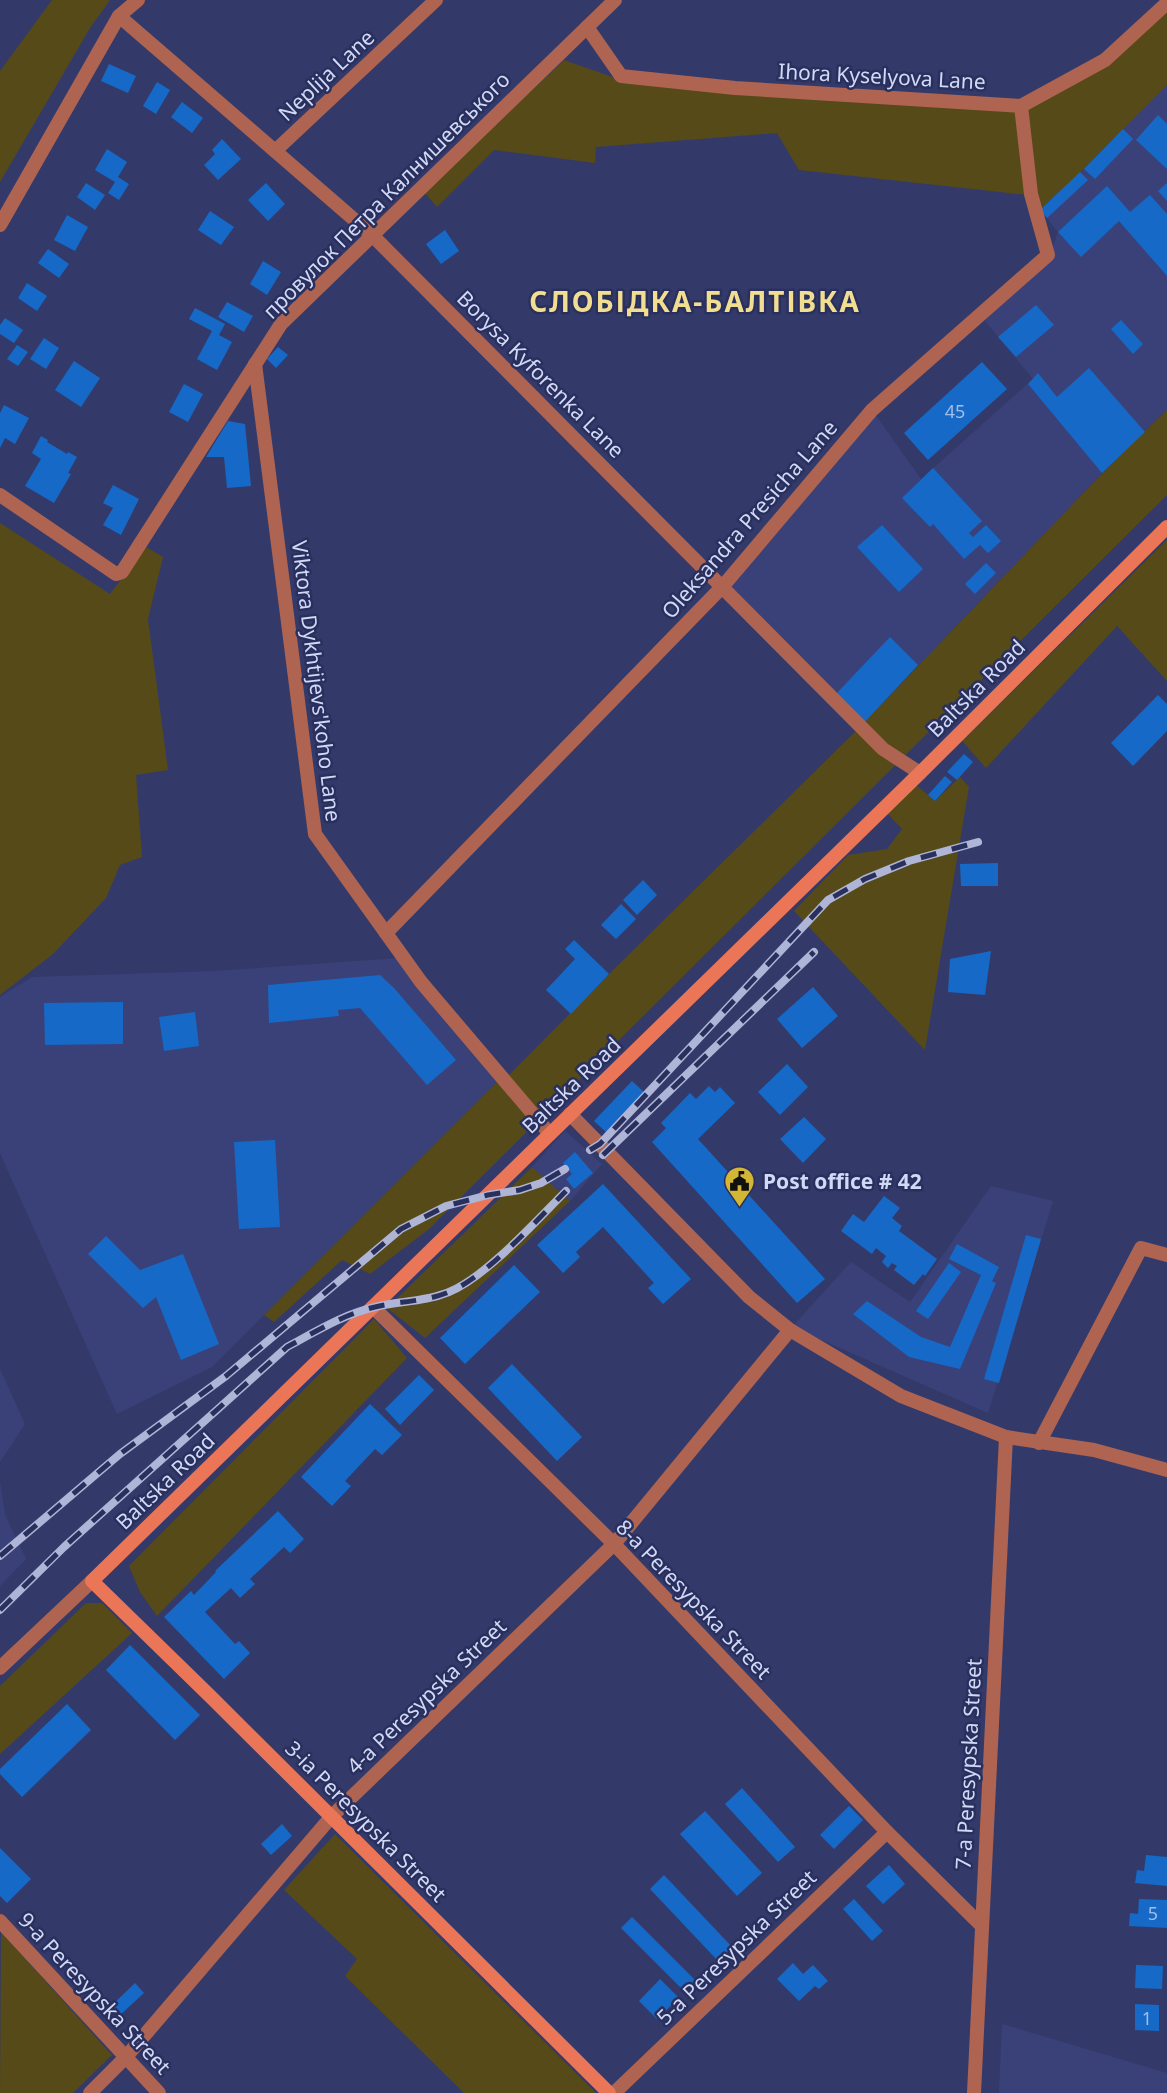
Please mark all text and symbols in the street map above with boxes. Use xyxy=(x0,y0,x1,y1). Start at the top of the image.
street label: Neplija Lane xyxy=(272,23,380,127)
street label: Ihora Kyselyova Lane xyxy=(777,57,987,95)
street label: провулок Петра Калнишевського xyxy=(256,65,516,325)
district label: СЛОБІДКА-БАЛТІВКА xyxy=(529,282,861,320)
street label: Borysa Kyforenka Lane xyxy=(451,284,631,464)
house number: 45 xyxy=(945,399,965,423)
street label: Oleksandra Presicha Lane xyxy=(655,414,843,624)
street label: Viktora Dykhtijevs'koho Lane xyxy=(286,539,348,823)
street label: Baltska Road xyxy=(921,633,1031,743)
street label: Baltska Road xyxy=(515,1031,627,1139)
public building icon: Post office # 42 xyxy=(723,1164,757,1208)
place label: Post office # 42 xyxy=(763,1167,922,1195)
street label: Baltska Road xyxy=(109,1427,221,1535)
street label: 8-a Peresypska Street xyxy=(610,1513,778,1685)
street label: 4-a Peresypska Street xyxy=(340,1612,512,1780)
street label: 7-a Peresypska Street xyxy=(948,1657,988,1870)
street label: 3-ia Peresypska Street xyxy=(279,1734,453,1908)
street label: 5-a Peresypska Street xyxy=(650,1863,822,2031)
house number: 5 xyxy=(1148,1901,1158,1925)
street label: 9-a Peresypska Street xyxy=(13,1906,178,2080)
house number: 1 xyxy=(1142,2006,1152,2030)

